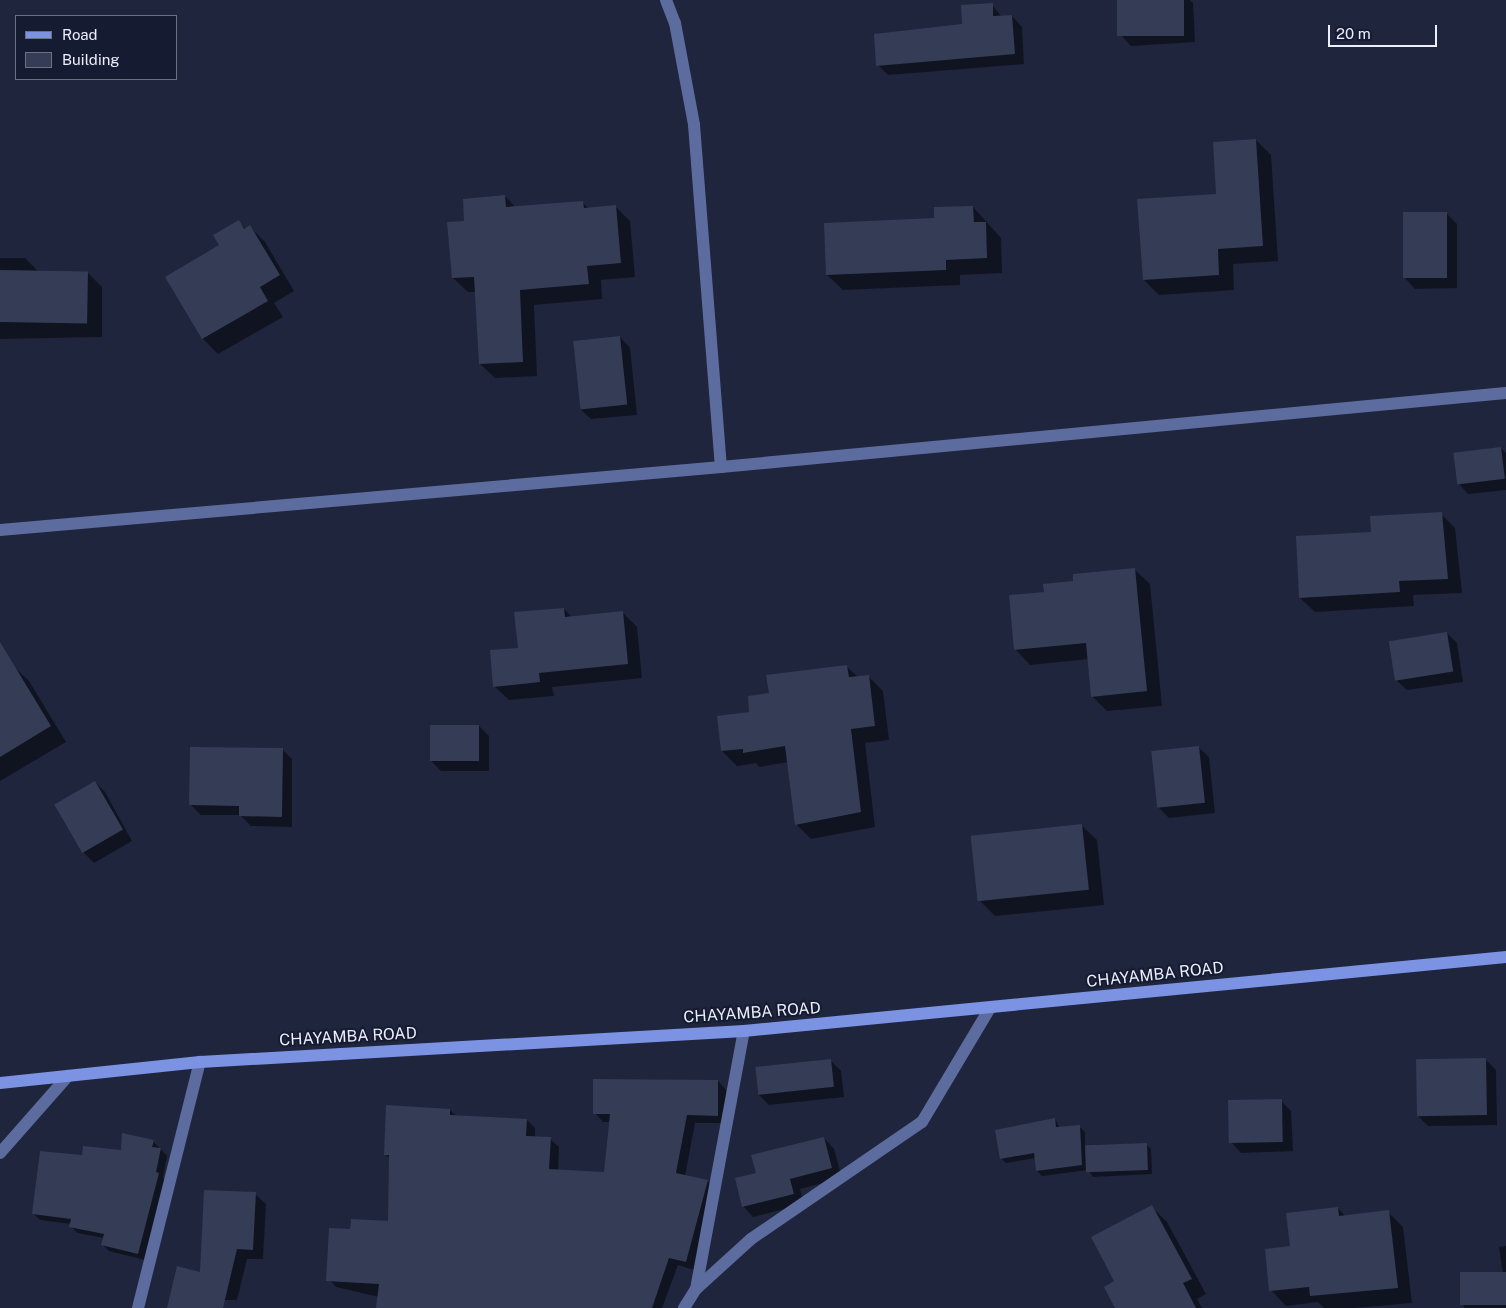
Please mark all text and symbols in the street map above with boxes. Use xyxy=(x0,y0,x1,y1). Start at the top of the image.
legend xyxy=(15,15,178,80)
scale bar xyxy=(1331,15,1440,47)
text: 20 m xyxy=(1336,25,1371,42)
text: Road xyxy=(62,26,98,43)
text: Building xyxy=(62,51,120,68)
street label: CHAYAMBA ROAD xyxy=(1086,958,1224,992)
street label: CHAYAMBA ROAD xyxy=(683,999,821,1027)
street label: CHAYAMBA ROAD xyxy=(279,1024,417,1050)

